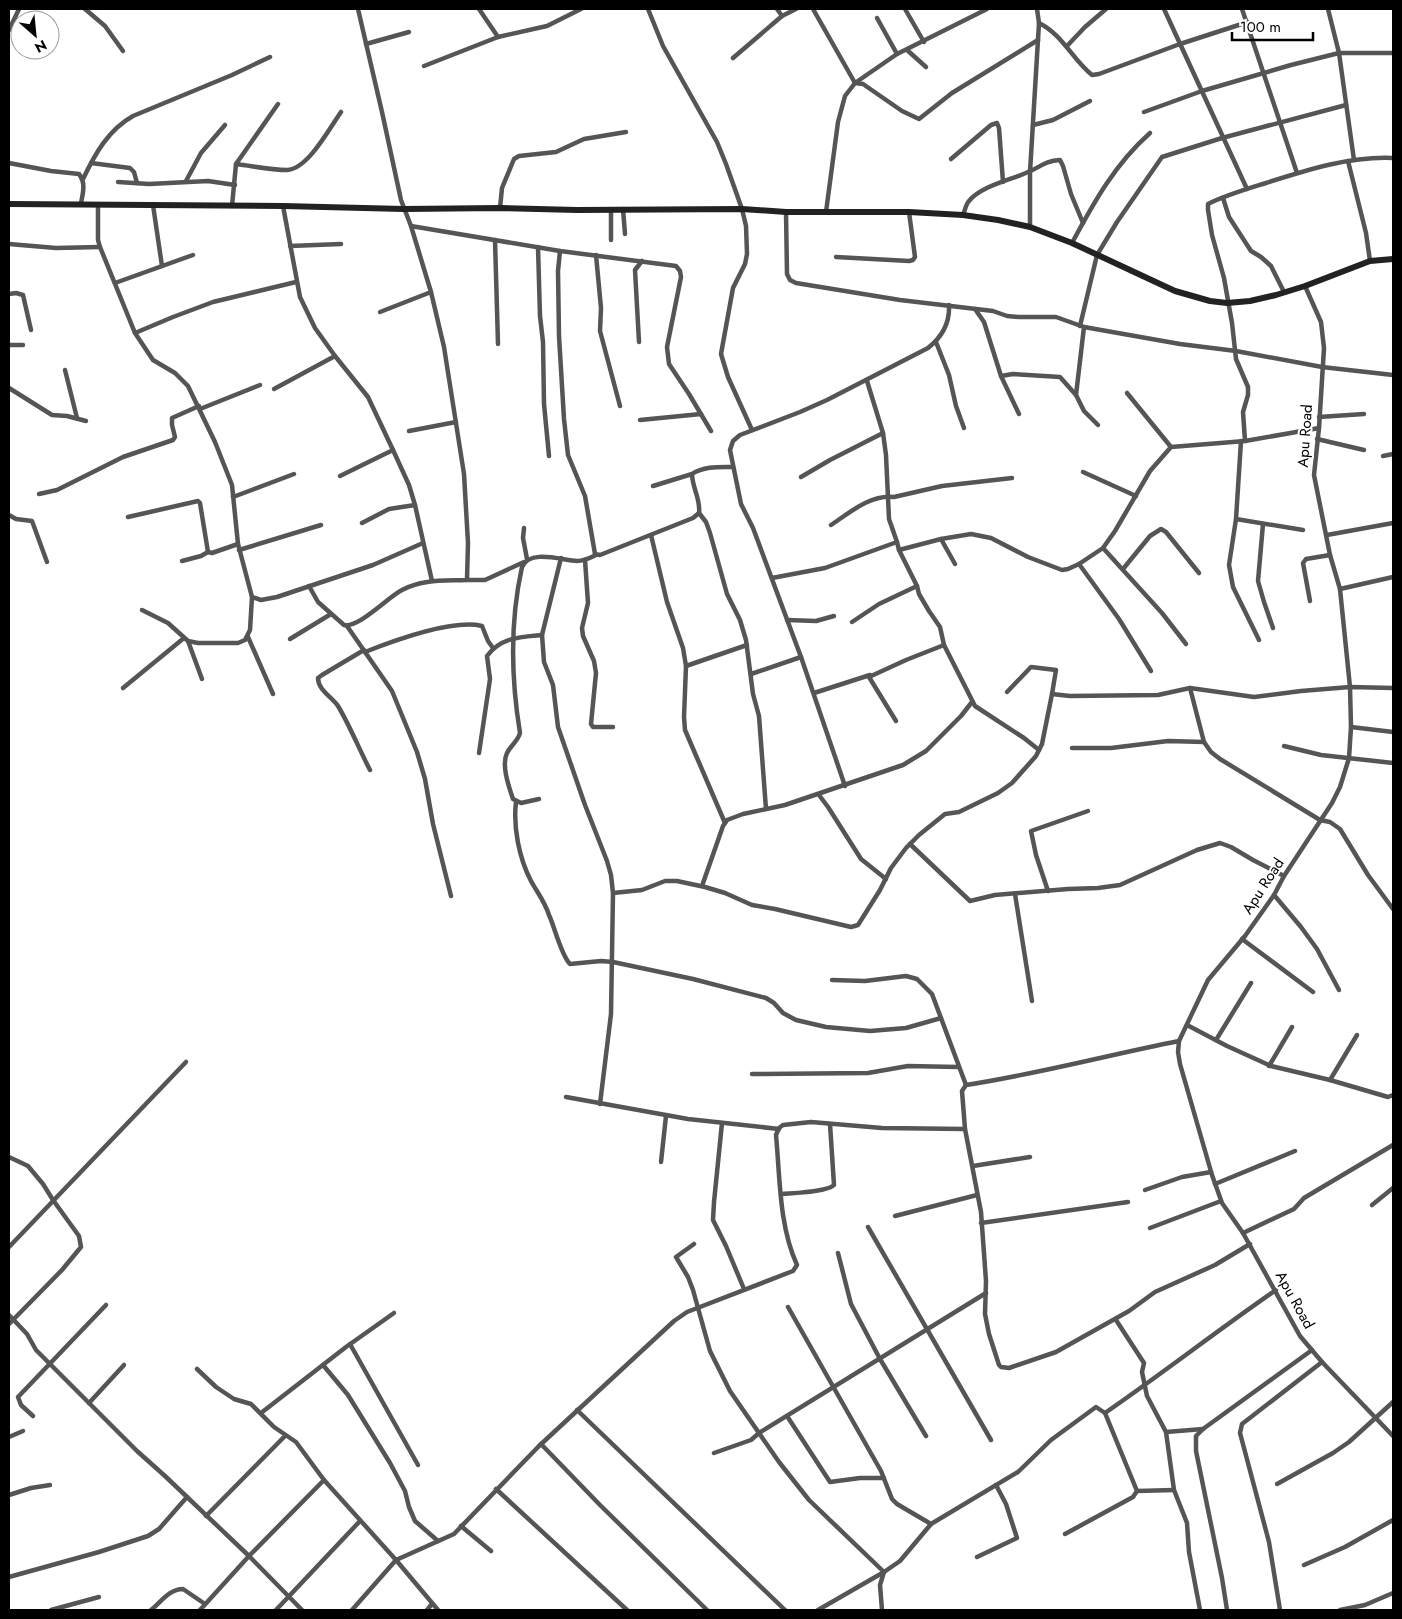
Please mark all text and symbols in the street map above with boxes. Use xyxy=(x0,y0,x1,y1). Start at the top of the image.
north arrow xyxy=(10,10,60,60)
scale bar xyxy=(1232,10,1313,42)
text: 100 m xyxy=(1240,16,1281,38)
text: N xyxy=(31,35,50,58)
street label: Apu Road xyxy=(1292,404,1318,468)
street label: Apu Road xyxy=(1237,854,1289,918)
street label: Apu Road xyxy=(1270,1267,1320,1333)

